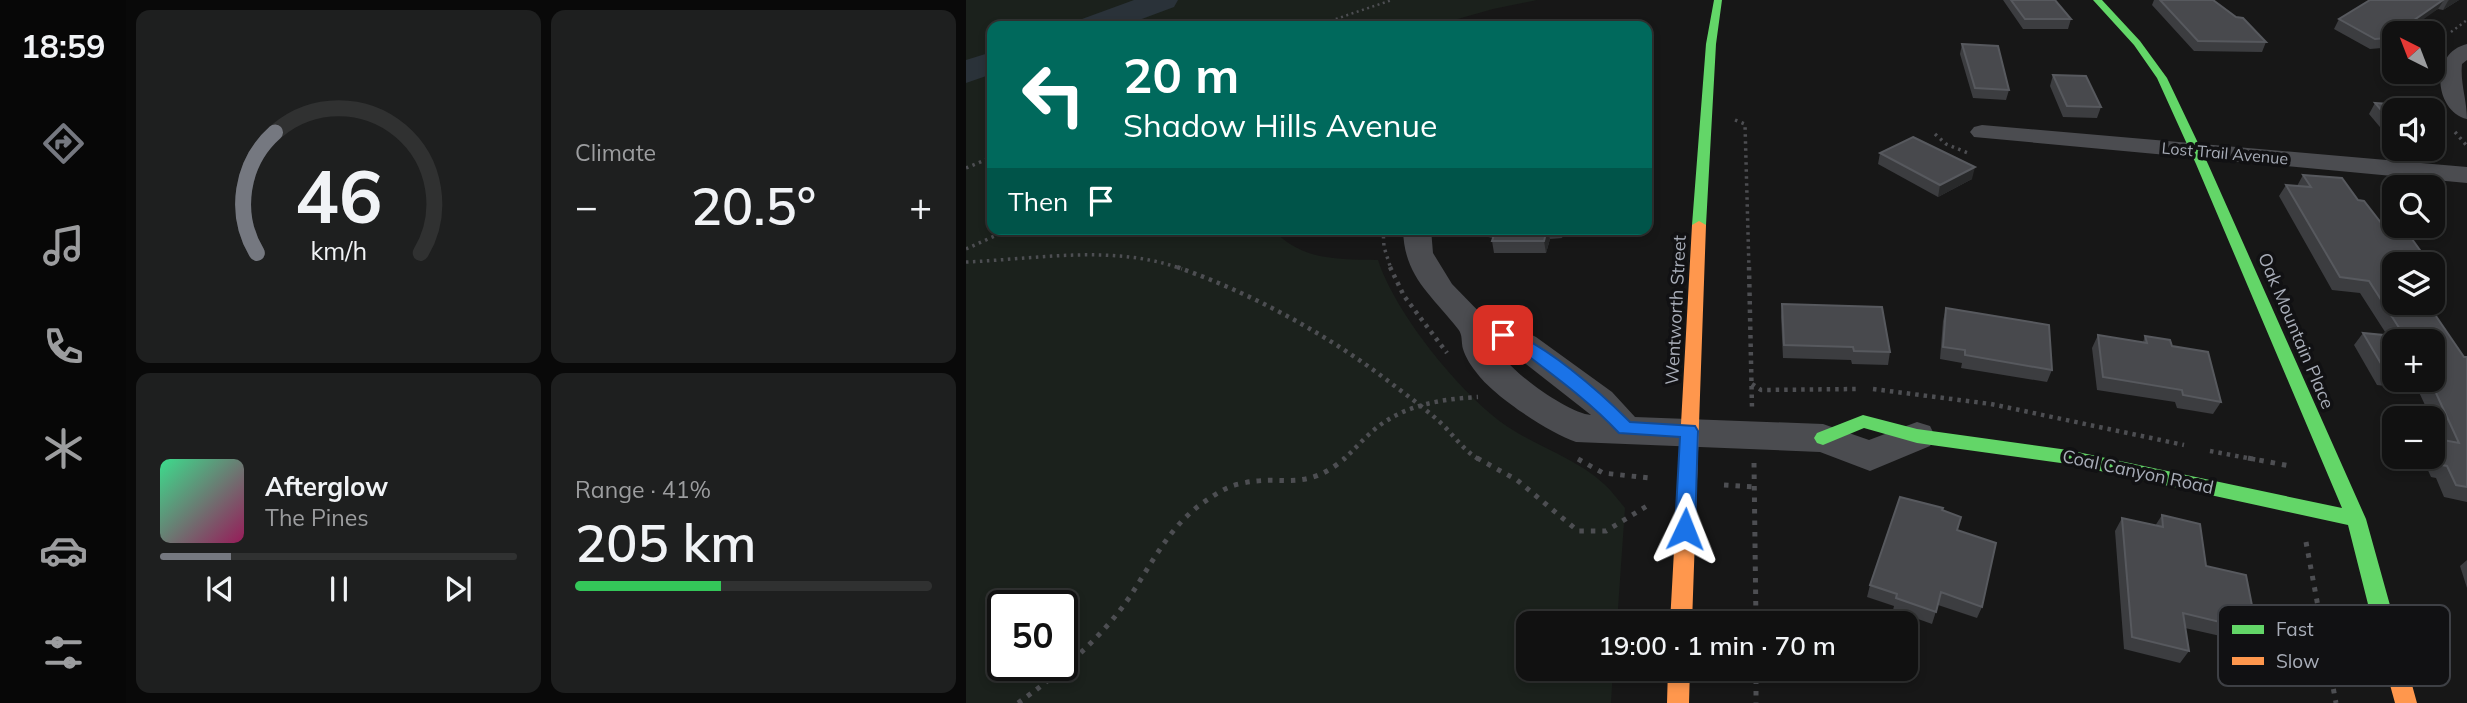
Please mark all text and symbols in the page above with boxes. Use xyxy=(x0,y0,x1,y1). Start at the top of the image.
north arrow xyxy=(2382,21,2445,84)
map controls xyxy=(2382,21,2445,469)
text: 18:59 xyxy=(21,26,105,66)
text: 20 m xyxy=(1123,44,1239,105)
icon: left xyxy=(1008,49,1099,140)
button: sound xyxy=(2382,98,2445,161)
text: Shadow Hills Avenue xyxy=(1123,105,1437,145)
icon: directions xyxy=(39,119,88,168)
text: Climate xyxy=(575,138,656,167)
street label: Lost Trail Avenue xyxy=(2161,138,2289,168)
text: 46 xyxy=(295,150,382,241)
text: 20.5° xyxy=(691,173,816,238)
button: search xyxy=(2382,175,2445,238)
text: − xyxy=(575,182,598,230)
text: + xyxy=(909,182,932,230)
icon: arrive xyxy=(1082,182,1120,220)
text: Then xyxy=(1008,185,1068,218)
icon: music xyxy=(39,221,88,270)
text: km/h xyxy=(310,234,367,265)
street label: Wentworth Street xyxy=(1660,235,1691,385)
street label: Oak Mountain Place xyxy=(2253,249,2340,412)
button: layers xyxy=(2382,252,2445,315)
pin xyxy=(1473,305,1533,365)
icon: arrive xyxy=(1484,316,1522,354)
icon: phone xyxy=(39,322,88,371)
button: + xyxy=(2382,329,2445,392)
button: − xyxy=(2382,406,2445,469)
icon: climate xyxy=(39,424,88,473)
street label: Coal Canyon Road xyxy=(2060,444,2216,499)
text: Afterglow xyxy=(265,470,388,503)
text: Range · 41% xyxy=(575,475,711,504)
position arrow xyxy=(1648,492,1722,566)
text: The Pines xyxy=(265,503,369,532)
text: 205 km xyxy=(575,510,756,575)
icon: car xyxy=(39,526,88,575)
icon: previous xyxy=(201,570,239,608)
icon: pause xyxy=(320,570,358,608)
icon: next xyxy=(439,570,477,608)
speed limit sign: 50 xyxy=(987,590,1078,681)
legend xyxy=(2218,605,2450,686)
text: Fast xyxy=(2276,617,2314,641)
icon: filters xyxy=(39,628,88,677)
text: 19:00 · 1 min · 70 m xyxy=(1598,629,1836,662)
text: Slow xyxy=(2276,649,2320,673)

